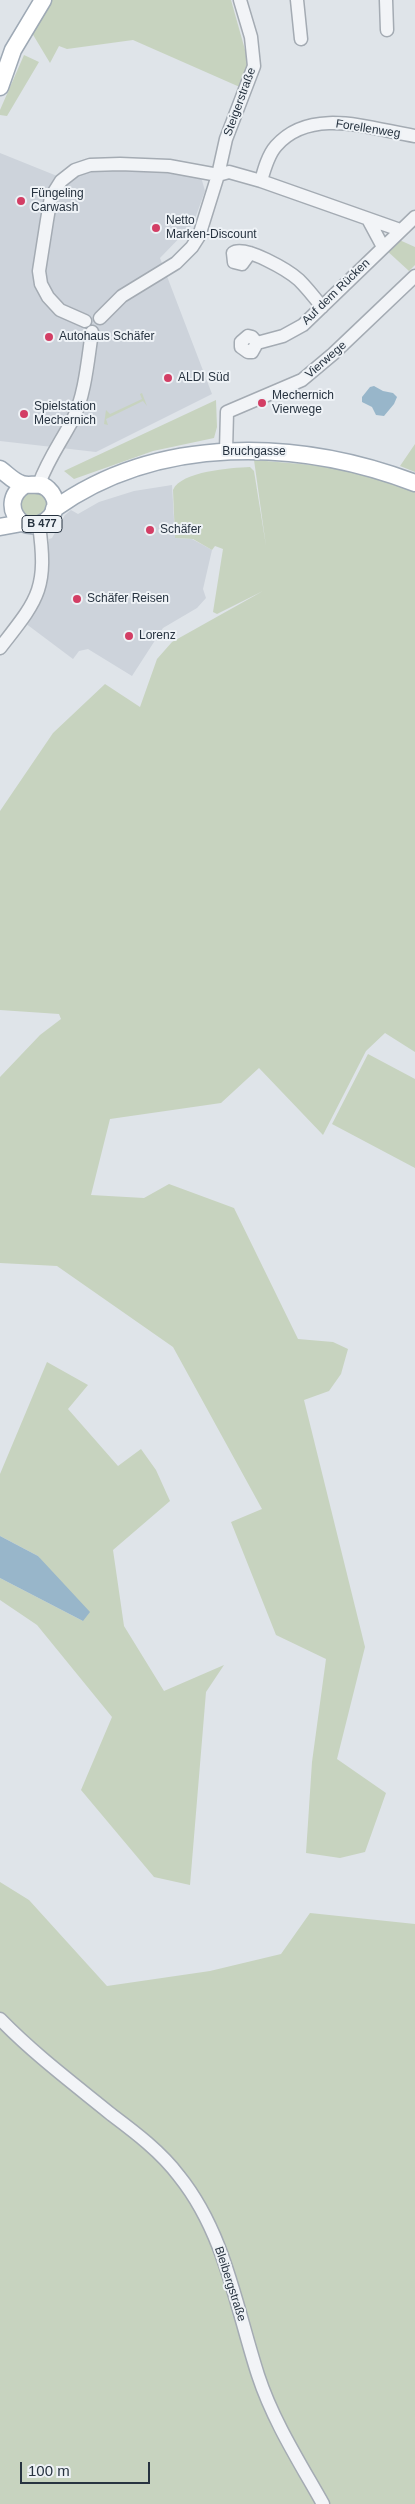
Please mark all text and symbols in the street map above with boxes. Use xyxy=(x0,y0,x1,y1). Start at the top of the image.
street label: Steigerstraße xyxy=(221,66,259,138)
street label: Forellenweg xyxy=(335,117,401,141)
place label: Füngeling Carwash xyxy=(31,187,84,215)
marker: Füngeling Carwash xyxy=(15,195,27,207)
place label: Netto Marken-Discount xyxy=(166,214,257,242)
marker: Netto Marken-Discount xyxy=(150,222,162,234)
street label: Auf dem Rücken xyxy=(299,256,373,328)
place label: Autohaus Schäfer xyxy=(59,330,154,344)
marker: Autohaus Schäfer xyxy=(43,331,55,343)
street label: Vierwege xyxy=(302,338,350,382)
place label: ALDI Süd xyxy=(178,371,229,385)
marker: ALDI Süd xyxy=(162,372,174,384)
place label: Mechernich Vierwege xyxy=(272,389,334,417)
marker: Mechernich Vierwege xyxy=(256,397,268,409)
place label: Spielstation Mechernich xyxy=(34,400,96,428)
marker: Spielstation Mechernich xyxy=(18,408,30,420)
street label: Bruchgasse xyxy=(222,445,286,459)
road number: B 477 xyxy=(22,516,62,532)
place label: Schäfer xyxy=(160,523,201,537)
marker: Schäfer xyxy=(144,524,156,536)
place label: Schäfer Reisen xyxy=(87,592,169,606)
marker: Schäfer Reisen xyxy=(71,593,83,605)
place label: Lorenz xyxy=(139,629,176,643)
marker: Lorenz xyxy=(123,630,135,642)
street label: Bleibergstraße xyxy=(211,2245,249,2323)
scale bar xyxy=(22,2452,152,2484)
text: 100 m xyxy=(28,2462,70,2479)

